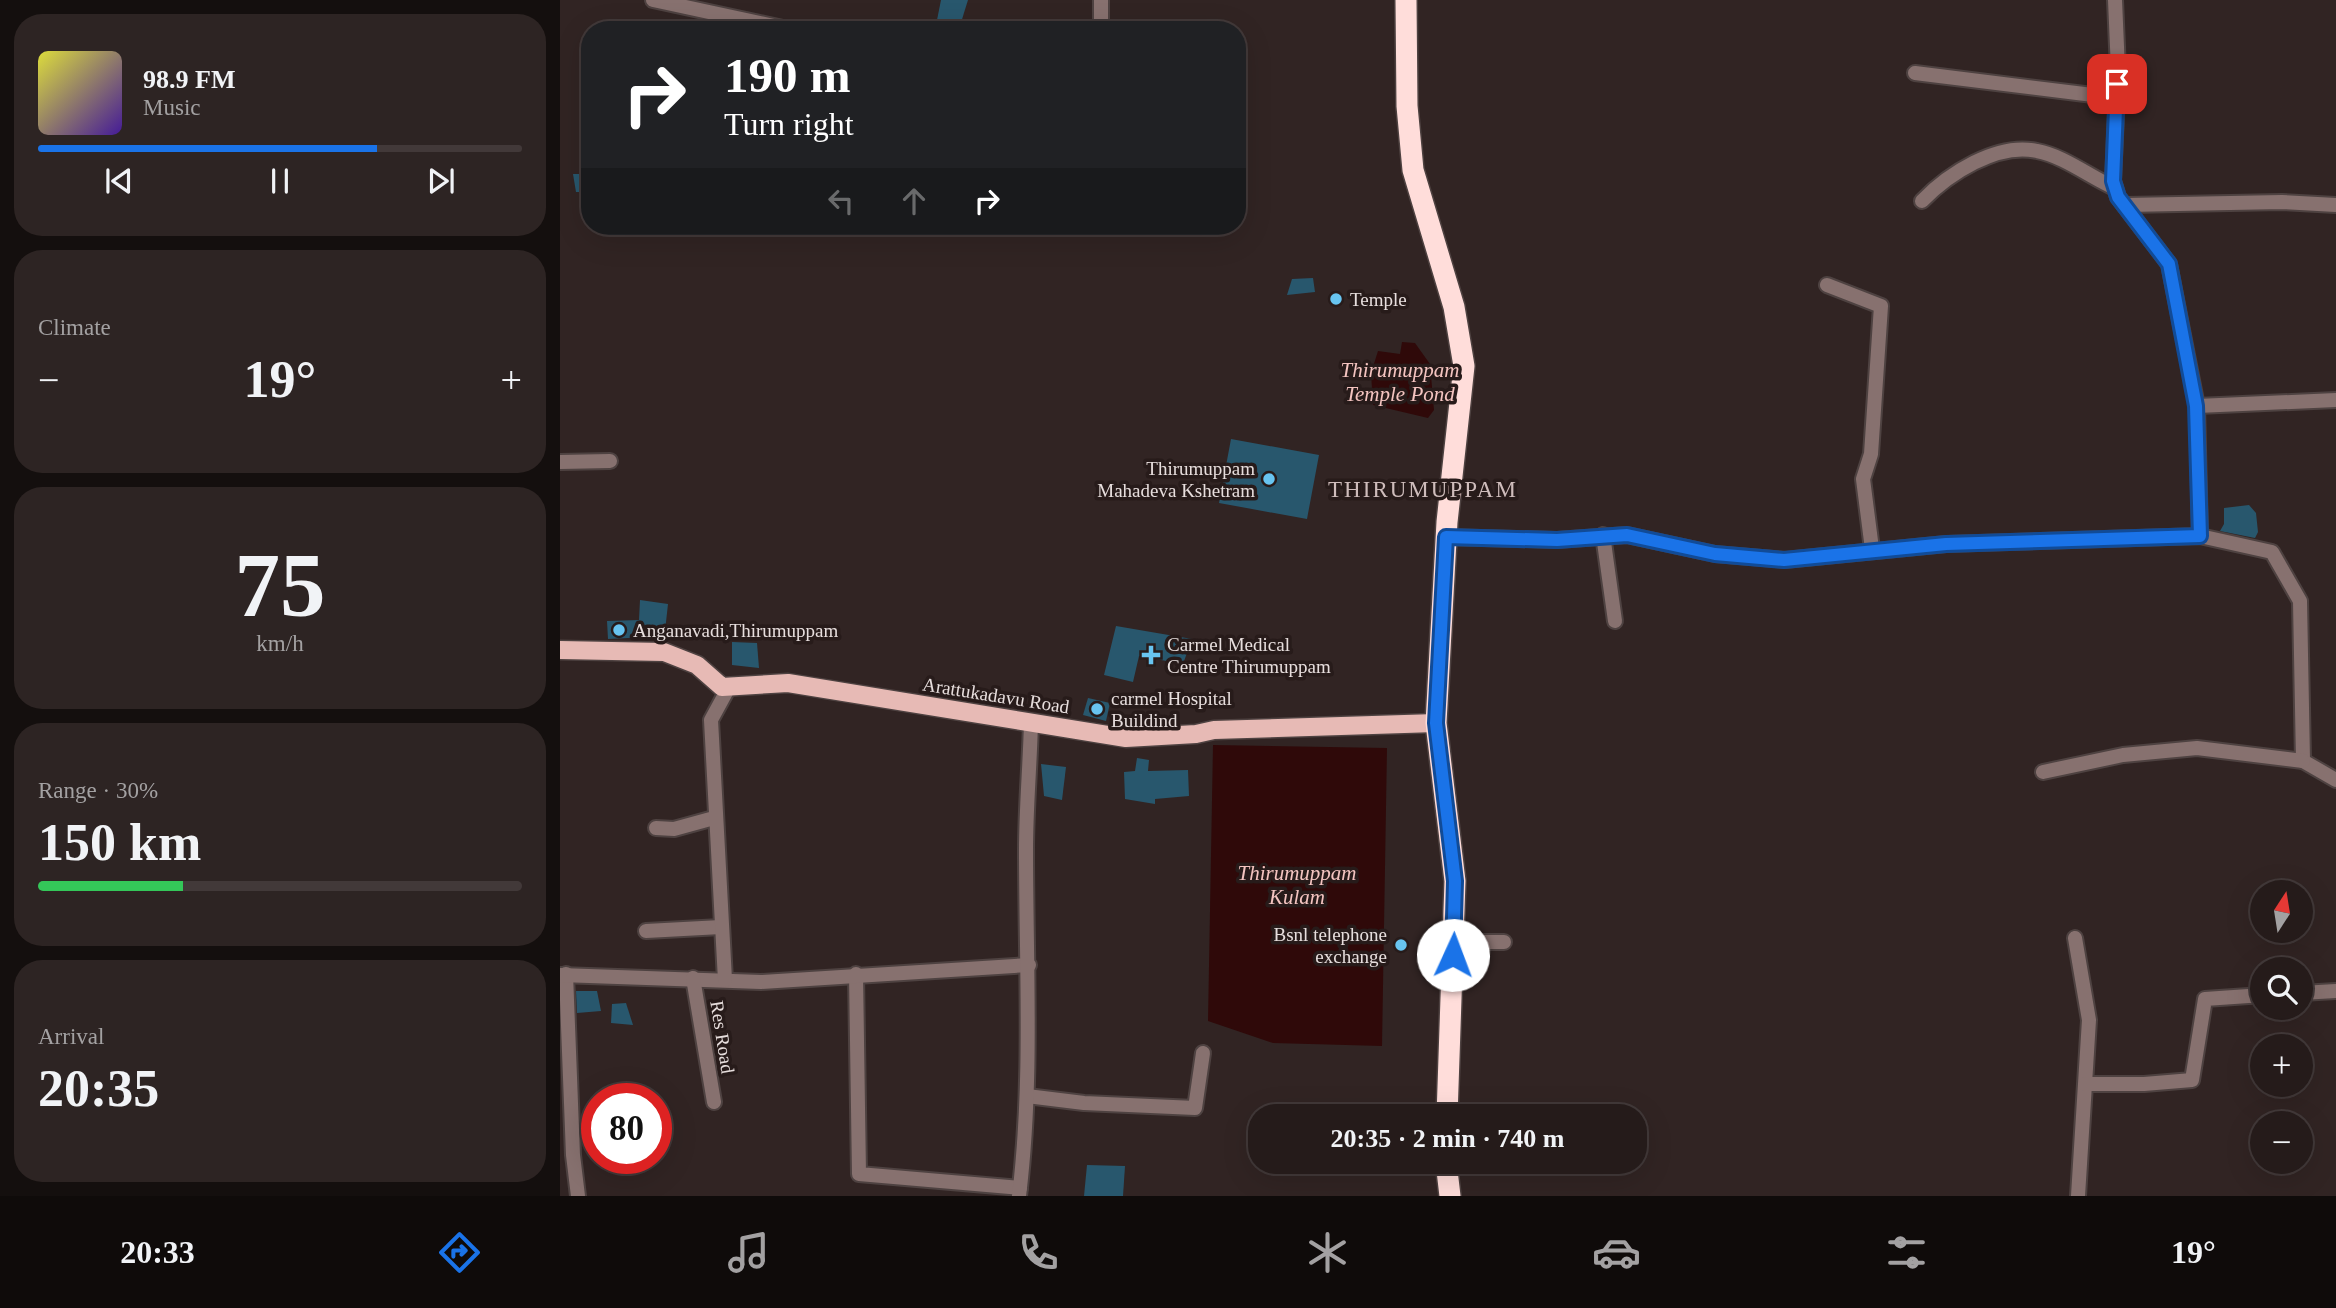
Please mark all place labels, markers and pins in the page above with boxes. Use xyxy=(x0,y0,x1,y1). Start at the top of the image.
pin xyxy=(2087,54,2147,114)
place label: Temple xyxy=(1350,289,1407,310)
marker: Temple xyxy=(1328,291,1344,307)
place label: Thirumuppam Mahadeva Kshetram xyxy=(1097,458,1255,501)
marker: Thirumuppam Mahadeva Kshetram xyxy=(1261,471,1277,487)
place label: Anganavadi,Thirumuppam xyxy=(633,620,838,641)
marker: Anganavadi,Thirumuppam xyxy=(611,622,627,638)
place label: Carmel Medical Centre Thirumuppam xyxy=(1167,634,1331,677)
marker: Carmel Medical Centre Thirumuppam xyxy=(1141,645,1161,665)
place label: carmel Hospital Buildind xyxy=(1111,688,1232,731)
marker: carmel Hospital Buildind xyxy=(1089,701,1105,717)
place label: Bsnl telephone exchange xyxy=(1274,924,1387,967)
marker: Bsnl telephone exchange xyxy=(1393,937,1409,953)

